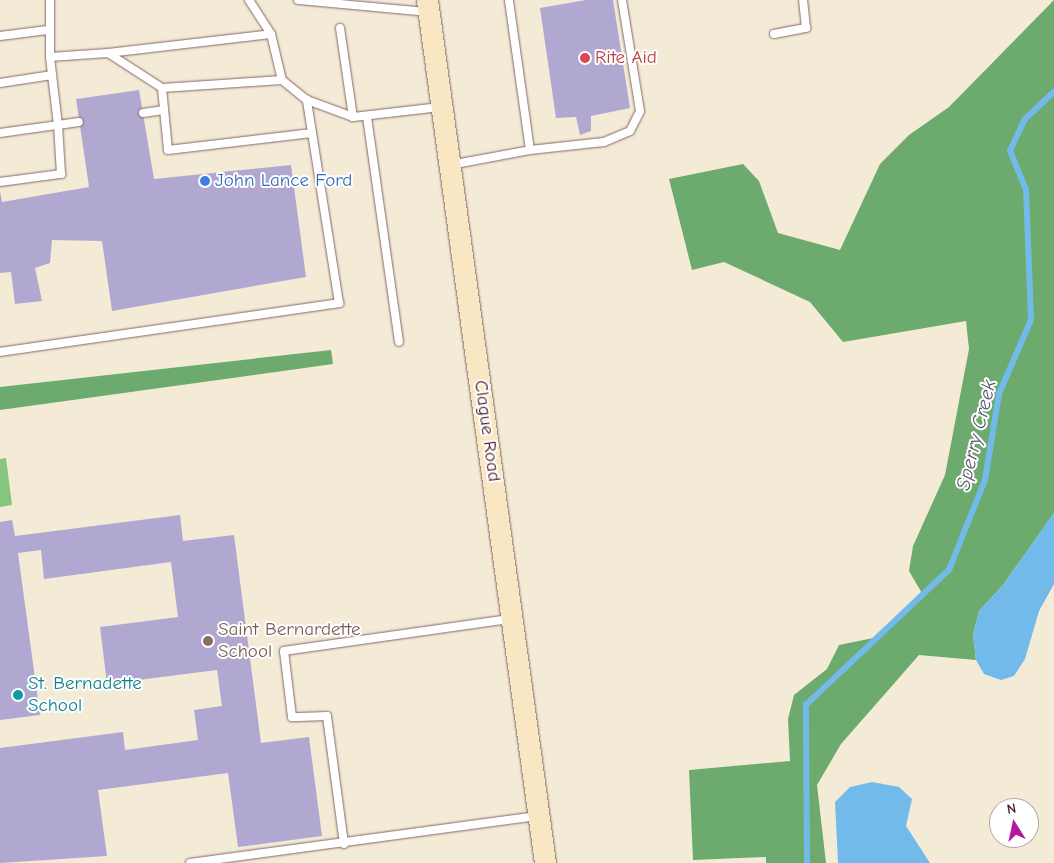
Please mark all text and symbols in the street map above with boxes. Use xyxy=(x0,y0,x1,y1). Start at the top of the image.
place label: Rite Aid xyxy=(595,47,657,69)
marker: Rite Aid xyxy=(579,52,591,64)
place label: John Lance Ford xyxy=(215,170,352,192)
marker: John Lance Ford xyxy=(199,175,211,187)
water label: Sperry Creek xyxy=(951,377,1001,493)
street label: Clague Road xyxy=(469,379,505,483)
place label: Saint Bernardette School xyxy=(218,619,360,663)
marker: Saint Bernardette School xyxy=(202,635,214,647)
place label: St. Bernadette School xyxy=(28,673,142,717)
marker: St. Bernadette School xyxy=(12,689,24,701)
north arrow xyxy=(989,798,1039,848)
text: N xyxy=(1005,800,1017,818)

